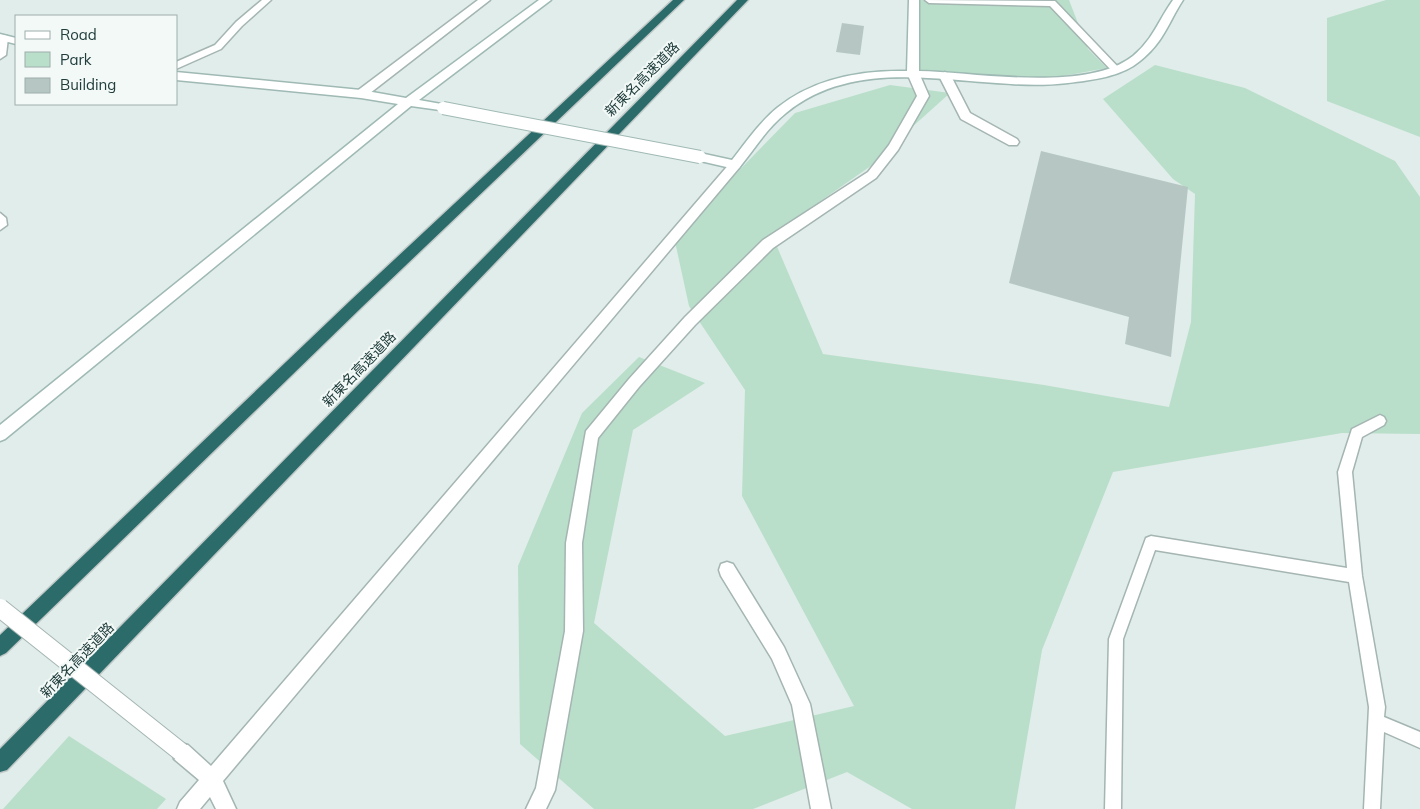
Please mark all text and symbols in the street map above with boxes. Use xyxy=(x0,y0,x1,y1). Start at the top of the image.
legend xyxy=(15,15,178,105)
text: Road xyxy=(60,25,97,44)
street label: 新東名高速道路 xyxy=(601,38,683,120)
text: Park xyxy=(60,50,92,69)
text: Building xyxy=(60,75,116,94)
street label: 新東名高速道路 xyxy=(318,328,400,410)
street label: 新東名高速道路 xyxy=(36,619,118,701)

